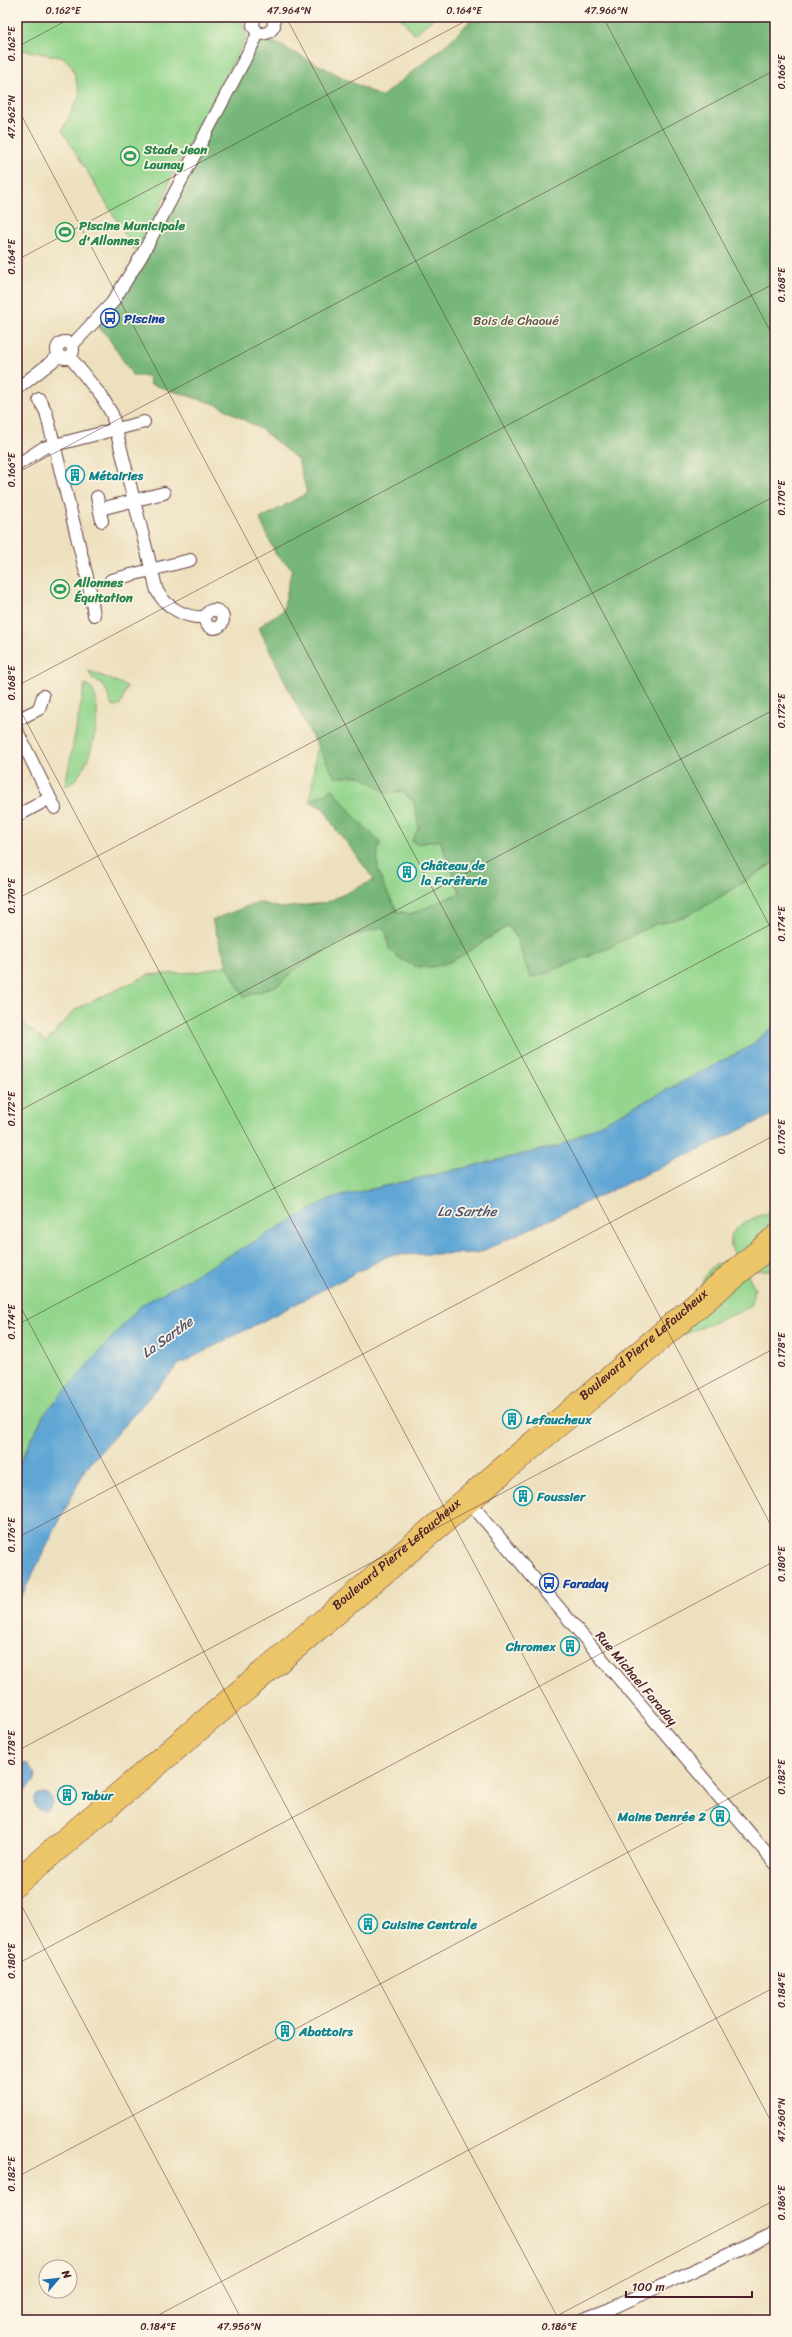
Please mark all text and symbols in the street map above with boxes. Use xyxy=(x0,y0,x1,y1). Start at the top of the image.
text: 0.162°E xyxy=(46,2,82,20)
text: 47.964°N xyxy=(267,2,311,20)
text: 0.164°E xyxy=(446,2,483,20)
text: 47.966°N xyxy=(584,2,628,20)
text: 0.162°E xyxy=(3,25,21,61)
text: 0.166°E xyxy=(773,53,791,89)
text: 47.962°N xyxy=(3,95,21,139)
place label: Stade Jean Launay xyxy=(143,138,208,176)
sports icon: Stade Jean Launay xyxy=(119,145,141,167)
place label: Piscine Municipale d'Allonnes xyxy=(79,214,186,252)
sports icon: Piscine Municipale d'Allonnes xyxy=(54,221,76,243)
text: 0.164°E xyxy=(3,238,21,275)
text: 0.168°E xyxy=(773,266,791,303)
bus stop icon: Piscine xyxy=(99,307,121,329)
place label: Piscine xyxy=(124,307,166,330)
park label: Bois de Chaoué xyxy=(473,309,559,332)
text: 0.166°E xyxy=(3,451,21,487)
building icon: Métairies xyxy=(64,464,86,486)
place label: Métairies xyxy=(88,464,144,487)
text: 0.170°E xyxy=(773,479,791,516)
place label: Allonnes Équitation xyxy=(73,571,134,609)
sports icon: Allonnes Équitation xyxy=(49,578,71,600)
text: 0.168°E xyxy=(3,664,21,701)
text: 0.172°E xyxy=(773,692,791,728)
place label: Château de la Forêterie xyxy=(420,854,488,892)
building icon: Château de la Forêterie xyxy=(396,861,418,883)
text: 0.170°E xyxy=(3,877,21,914)
text: 0.174°E xyxy=(773,905,791,942)
text: 0.172°E xyxy=(3,1090,21,1126)
text: 0.176°E xyxy=(773,1118,791,1154)
water label: La Sarthe xyxy=(438,1199,498,1224)
street label: Boulevard Pierre Lefaucheux xyxy=(573,1282,714,1406)
text: 0.174°E xyxy=(3,1303,21,1340)
water label: La Sarthe xyxy=(136,1309,199,1365)
text: 0.178°E xyxy=(773,1331,791,1368)
building icon: Lefaucheux xyxy=(501,1408,523,1430)
place label: Lefaucheux xyxy=(526,1408,592,1431)
building icon: Foussier xyxy=(512,1485,534,1507)
place label: Foussier xyxy=(536,1485,587,1508)
street label: Boulevard Pierre Lefaucheux xyxy=(326,1492,467,1616)
text: 0.176°E xyxy=(3,1516,21,1552)
text: 0.180°E xyxy=(773,1545,791,1582)
bus stop icon: Faraday xyxy=(538,1572,560,1594)
place label: Faraday xyxy=(562,1572,609,1595)
street label: Rue Michael Faraday xyxy=(590,1625,684,1731)
place label: Chromex xyxy=(505,1635,556,1658)
building icon: Chromex xyxy=(559,1635,581,1657)
text: 0.178°E xyxy=(3,1729,21,1766)
text: 0.182°E xyxy=(773,1758,791,1795)
building icon: Tabur xyxy=(56,1784,78,1806)
place label: Tabur xyxy=(81,1784,115,1807)
place label: Maine Denrée 2 xyxy=(617,1805,706,1828)
building icon: Maine Denrée 2 xyxy=(709,1805,731,1827)
building icon: Cuisine Centrale xyxy=(357,1913,379,1935)
place label: Cuisine Centrale xyxy=(381,1913,477,1936)
text: 0.180°E xyxy=(3,1942,21,1979)
text: 0.184°E xyxy=(773,1971,791,2008)
building icon: Abattoirs xyxy=(274,2020,296,2042)
place label: Abattoirs xyxy=(298,2020,353,2043)
text: 47.960°N xyxy=(773,2098,791,2142)
text: 0.182°E xyxy=(3,2155,21,2192)
text: 0.186°E xyxy=(773,2184,791,2221)
north arrow xyxy=(38,2259,78,2299)
text: N xyxy=(56,2266,77,2283)
scale bar xyxy=(626,2273,752,2299)
text: 100 m xyxy=(632,2276,665,2298)
text: 0.184°E xyxy=(140,2318,177,2336)
text: 47.956°N xyxy=(217,2318,261,2336)
text: 0.186°E xyxy=(541,2318,578,2336)

